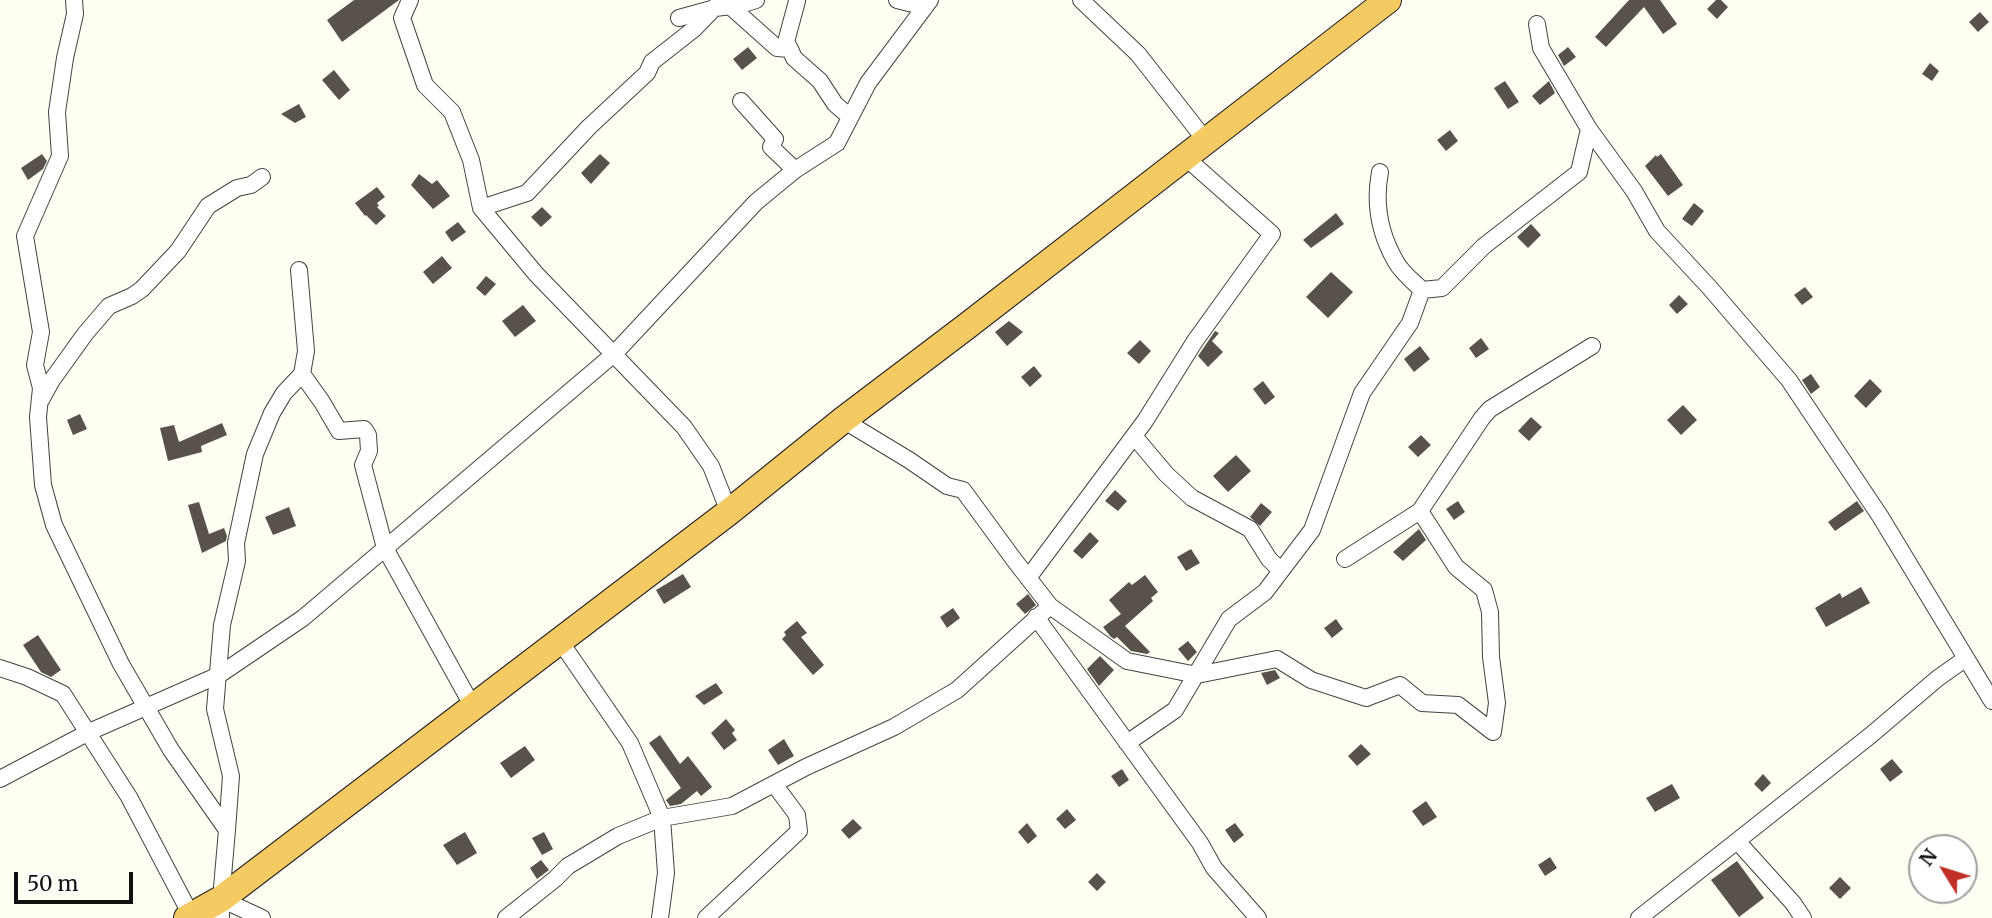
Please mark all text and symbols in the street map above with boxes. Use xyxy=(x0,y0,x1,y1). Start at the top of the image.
north arrow xyxy=(1908,834,1978,904)
text: N xyxy=(1914,844,1942,871)
scale bar xyxy=(18,858,136,902)
text: 50 m xyxy=(27,870,78,897)

